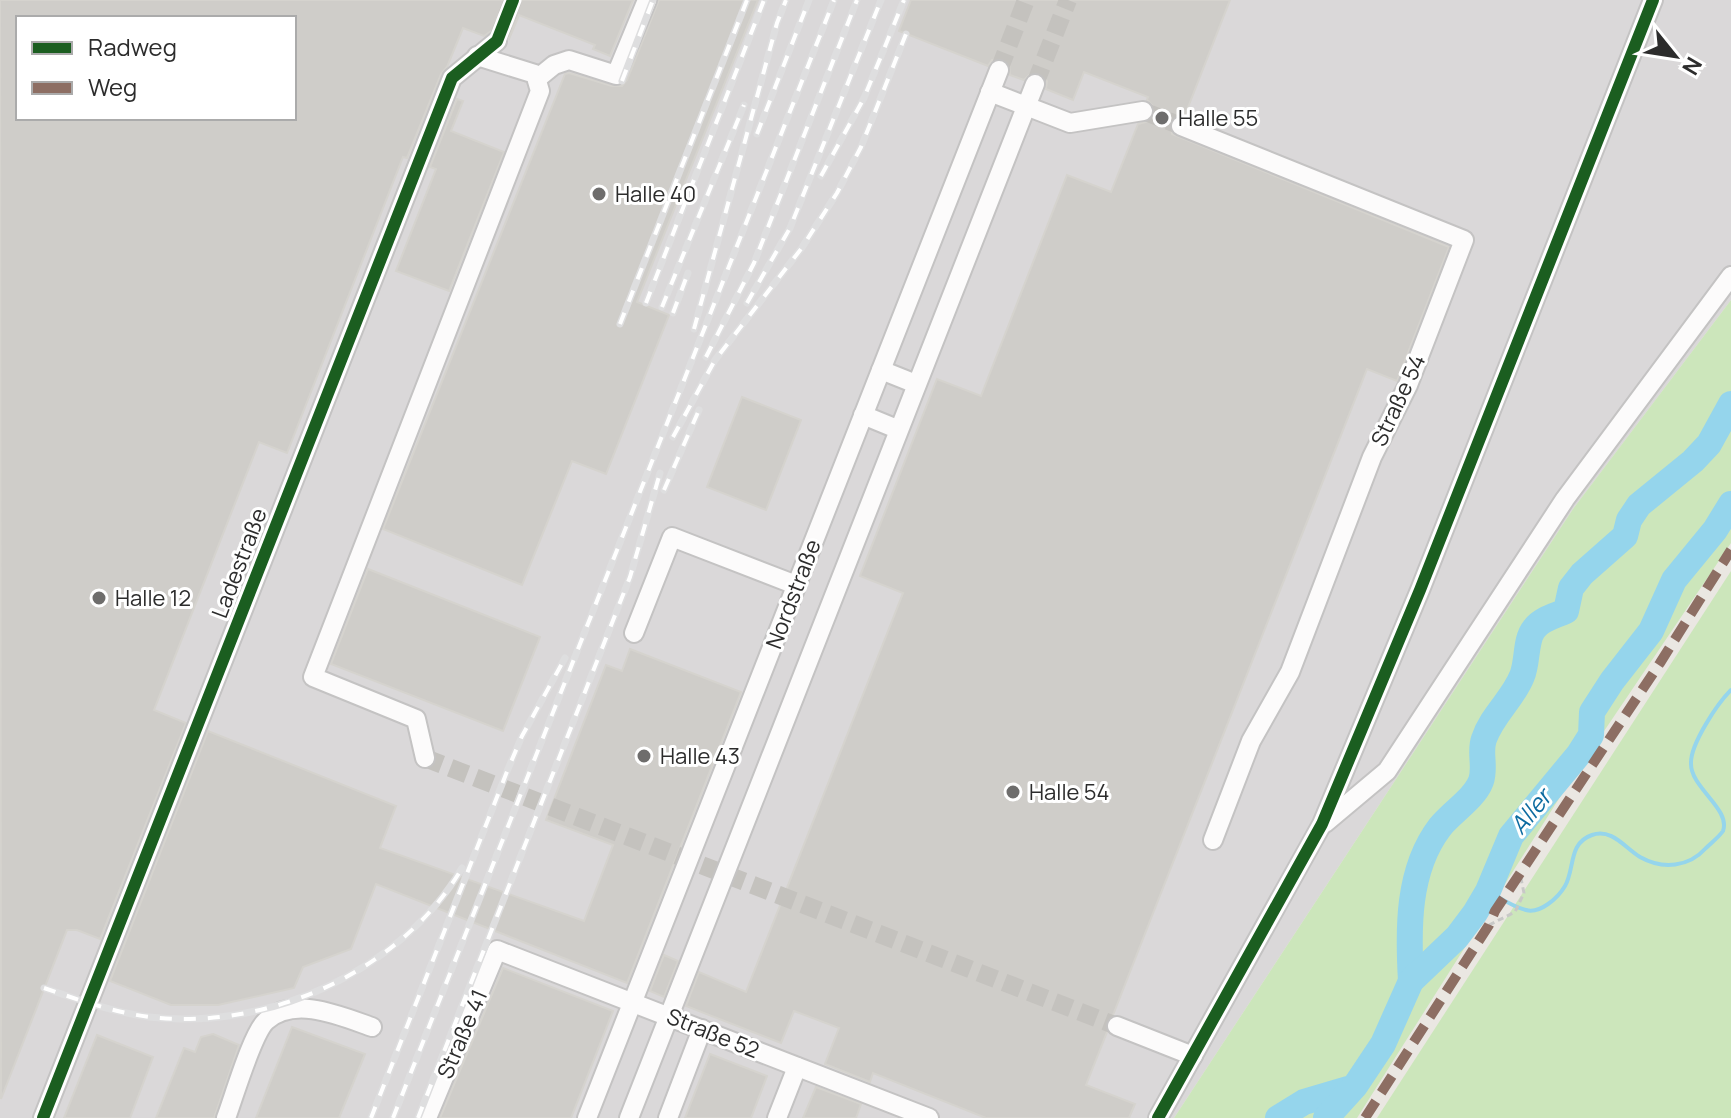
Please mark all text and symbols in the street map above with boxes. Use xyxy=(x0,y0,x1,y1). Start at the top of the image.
legend xyxy=(16,16,296,120)
north arrow xyxy=(1635,16,1715,96)
text: Radweg xyxy=(88,30,177,63)
text: N xyxy=(1675,52,1709,80)
text: Weg xyxy=(88,70,137,103)
place label: Halle 55 xyxy=(1178,103,1258,133)
marker: Halle 55 xyxy=(1153,109,1171,127)
place label: Halle 40 xyxy=(615,179,696,209)
marker: Halle 40 xyxy=(590,185,608,203)
street label: Straße 54 xyxy=(1364,349,1432,451)
street label: Ladestraße xyxy=(204,504,274,622)
street label: Nordstraße xyxy=(758,535,828,653)
place label: Halle 12 xyxy=(115,583,191,613)
marker: Halle 12 xyxy=(90,589,108,607)
place label: Halle 43 xyxy=(660,741,740,771)
marker: Halle 43 xyxy=(635,747,653,765)
place label: Halle 54 xyxy=(1029,777,1110,807)
water label: Aller xyxy=(1502,779,1560,841)
marker: Halle 54 xyxy=(1004,783,1022,801)
street label: Straße 41 xyxy=(430,985,494,1083)
street label: Straße 52 xyxy=(662,1001,764,1065)

